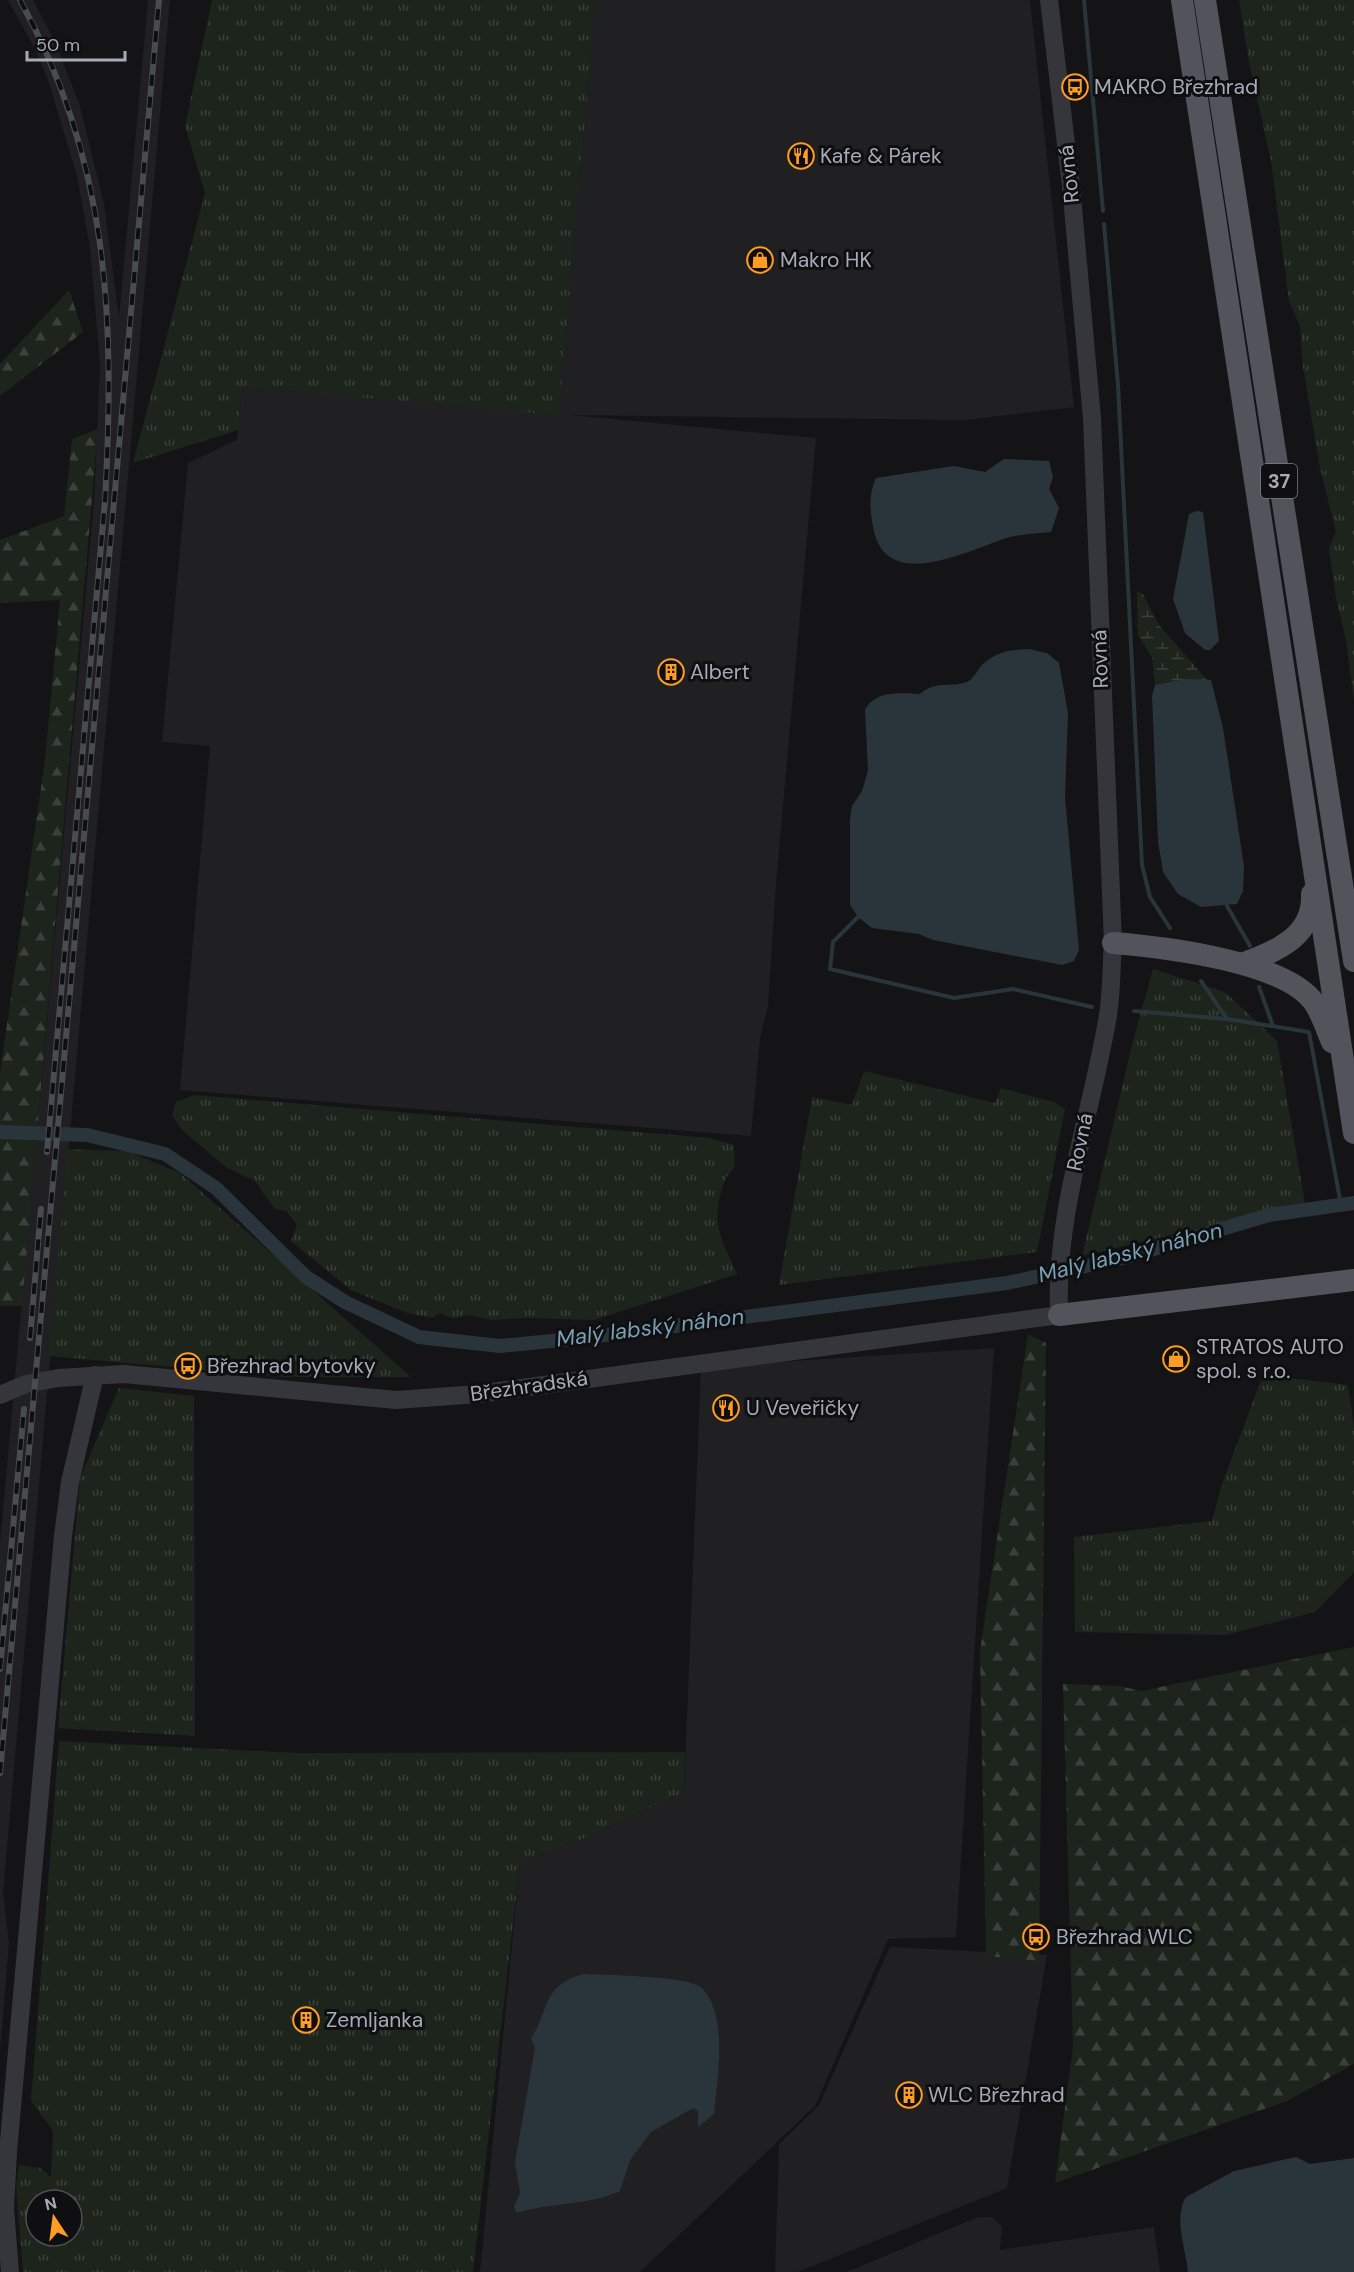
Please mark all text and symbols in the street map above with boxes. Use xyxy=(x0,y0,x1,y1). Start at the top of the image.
scale bar xyxy=(27,24,124,62)
text: 50 m xyxy=(36,33,80,57)
bus stop icon: MAKRO Březhrad xyxy=(1060,72,1090,102)
place label: MAKRO Březhrad xyxy=(1094,73,1258,101)
restaurant icon: Kafe & Párek xyxy=(786,141,816,171)
place label: Kafe & Párek xyxy=(820,142,942,170)
street label: Rovná xyxy=(1052,144,1086,204)
shop icon: Makro HK xyxy=(745,245,775,275)
place label: Makro HK xyxy=(780,246,872,274)
road number: 37 xyxy=(1261,464,1297,498)
street label: Rovná xyxy=(1085,629,1115,689)
building icon: Albert xyxy=(656,657,686,687)
place label: Albert xyxy=(690,658,750,686)
street label: Rovná xyxy=(1060,1111,1100,1173)
water label: Malý labský náhon xyxy=(1035,1216,1225,1289)
water label: Malý labský náhon xyxy=(555,1302,746,1353)
place label: STRATOS AUTO spol. s r.o. xyxy=(1196,1333,1344,1385)
shop icon: STRATOS AUTO spol. s r.o. xyxy=(1161,1344,1191,1374)
bus stop icon: Březhrad bytovky xyxy=(173,1351,203,1381)
place label: Březhrad bytovky xyxy=(207,1352,376,1380)
street label: Březhradská xyxy=(468,1364,590,1408)
restaurant icon: U Veveřičky xyxy=(711,1393,741,1423)
place label: U Veveřičky xyxy=(746,1394,859,1422)
bus stop icon: Březhrad WLC xyxy=(1021,1922,1051,1952)
place label: Březhrad WLC xyxy=(1056,1923,1193,1951)
building icon: Zemljanka xyxy=(291,2005,321,2035)
place label: Zemljanka xyxy=(326,2006,423,2034)
building icon: WLC Březhrad xyxy=(894,2080,924,2110)
place label: WLC Březhrad xyxy=(928,2081,1065,2109)
north arrow xyxy=(24,2188,84,2248)
text: N xyxy=(43,2192,59,2215)

